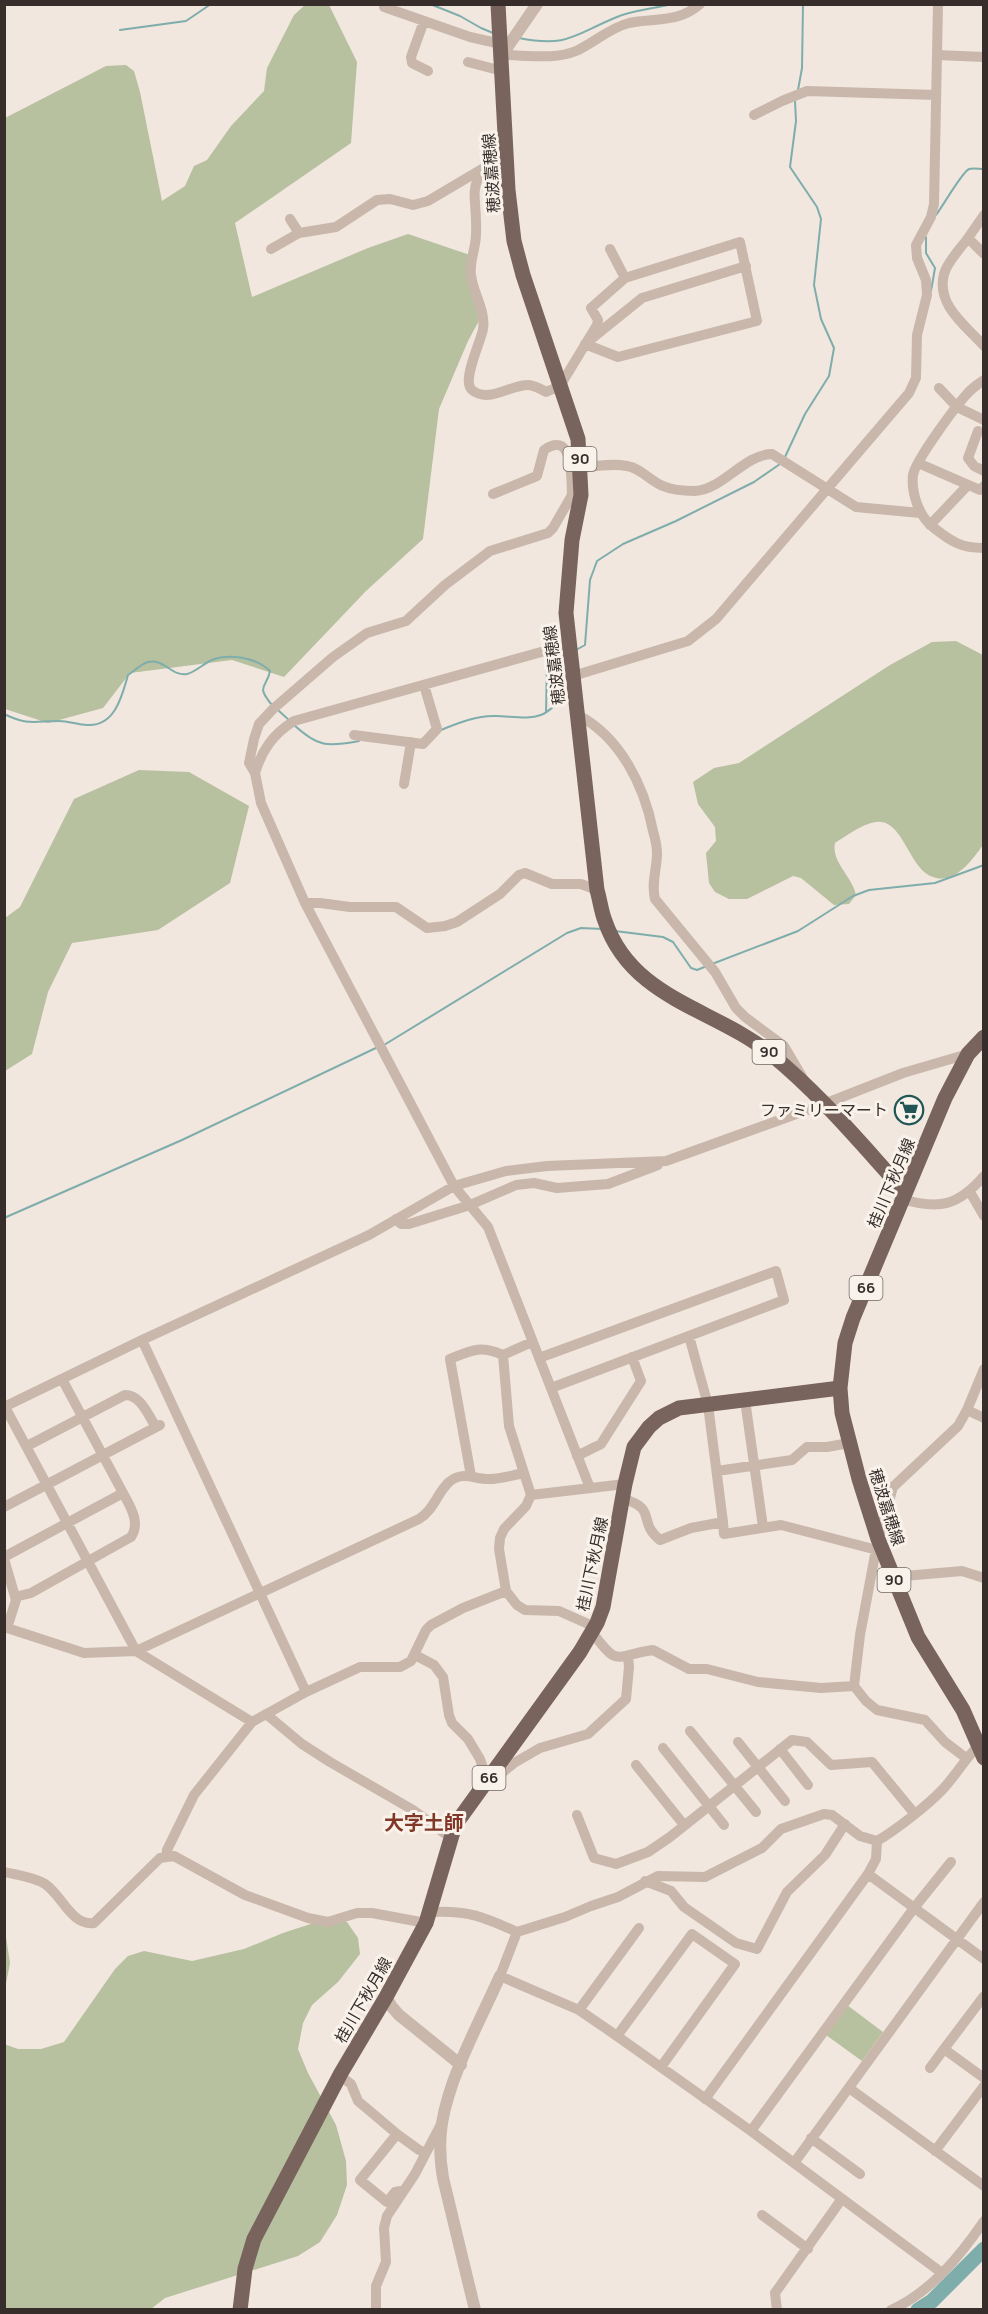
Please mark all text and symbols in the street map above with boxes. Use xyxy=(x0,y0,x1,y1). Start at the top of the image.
street label: 穂波嘉穂線 xyxy=(477,132,505,214)
road number: 90 xyxy=(564,447,596,471)
street label: 穂波嘉穂線 xyxy=(538,624,570,706)
road number: 90 xyxy=(752,1040,786,1064)
supermarket icon: ファミリーマート xyxy=(893,1094,925,1126)
place label: ファミリーマート xyxy=(760,1099,888,1121)
street label: 桂川下秋月線 xyxy=(862,1135,920,1231)
road number: 66 xyxy=(850,1276,882,1300)
street label: 穂波嘉穂線 xyxy=(864,1466,910,1548)
street label: 桂川下秋月線 xyxy=(571,1515,613,1613)
road number: 90 xyxy=(878,1568,910,1592)
road number: 66 xyxy=(472,1766,506,1790)
district label: 大字土師 xyxy=(384,1809,464,1836)
street label: 桂川下秋月線 xyxy=(329,1953,397,2047)

